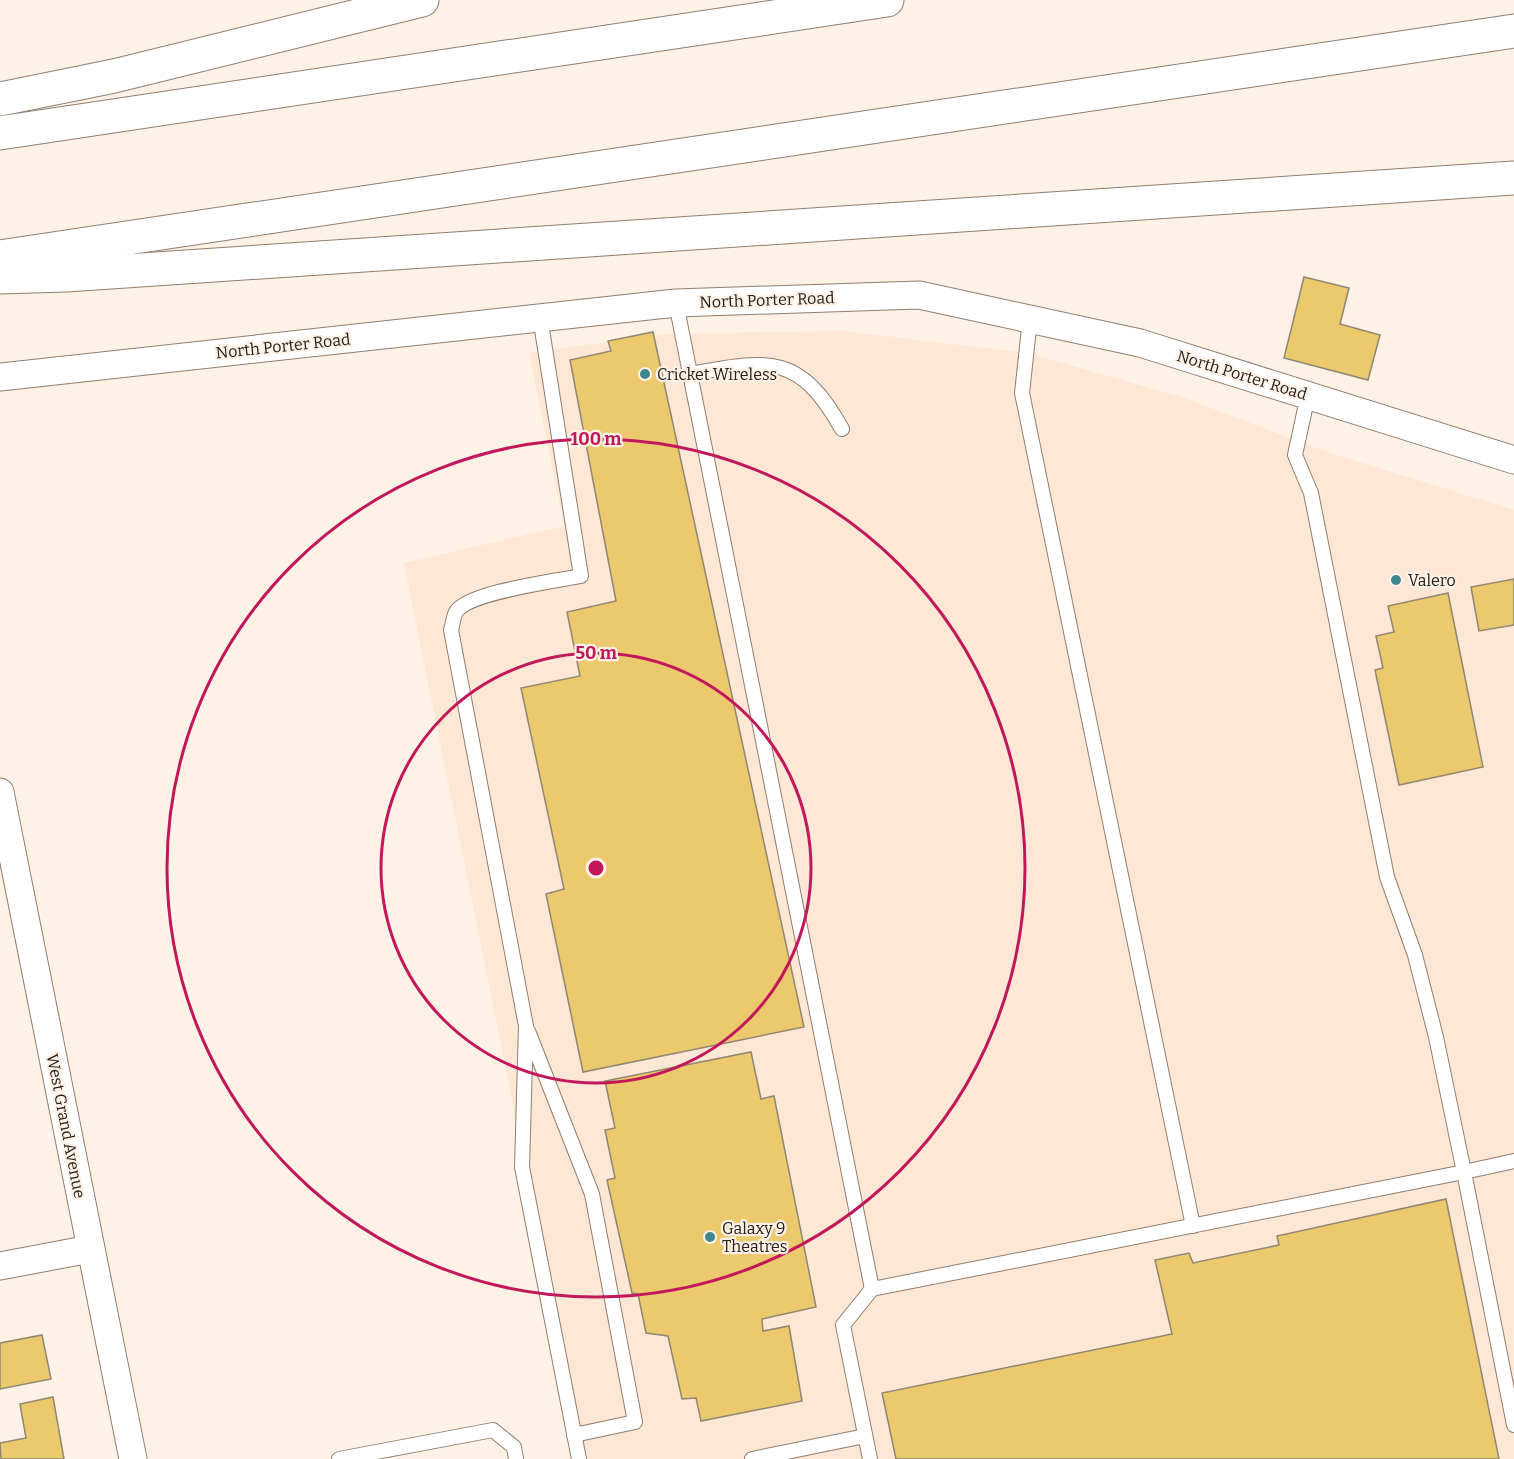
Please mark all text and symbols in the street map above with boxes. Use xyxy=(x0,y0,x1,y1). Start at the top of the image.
street label: North Porter Road xyxy=(699,288,835,312)
street label: North Porter Road xyxy=(215,329,352,363)
street label: North Porter Road xyxy=(1175,346,1310,404)
place label: Cricket Wireless xyxy=(657,365,777,384)
marker: Cricket Wireless xyxy=(638,367,652,381)
text: 100 m xyxy=(570,428,622,450)
place label: Valero xyxy=(1408,571,1456,590)
marker: Valero xyxy=(1389,573,1403,587)
text: 50 m xyxy=(575,642,617,664)
centre of rings xyxy=(586,858,606,878)
street label: West Grand Avenue xyxy=(43,1052,89,1200)
place label: Galaxy 9 Theatres xyxy=(722,1219,788,1256)
marker: Galaxy 9 Theatres xyxy=(703,1230,717,1244)

